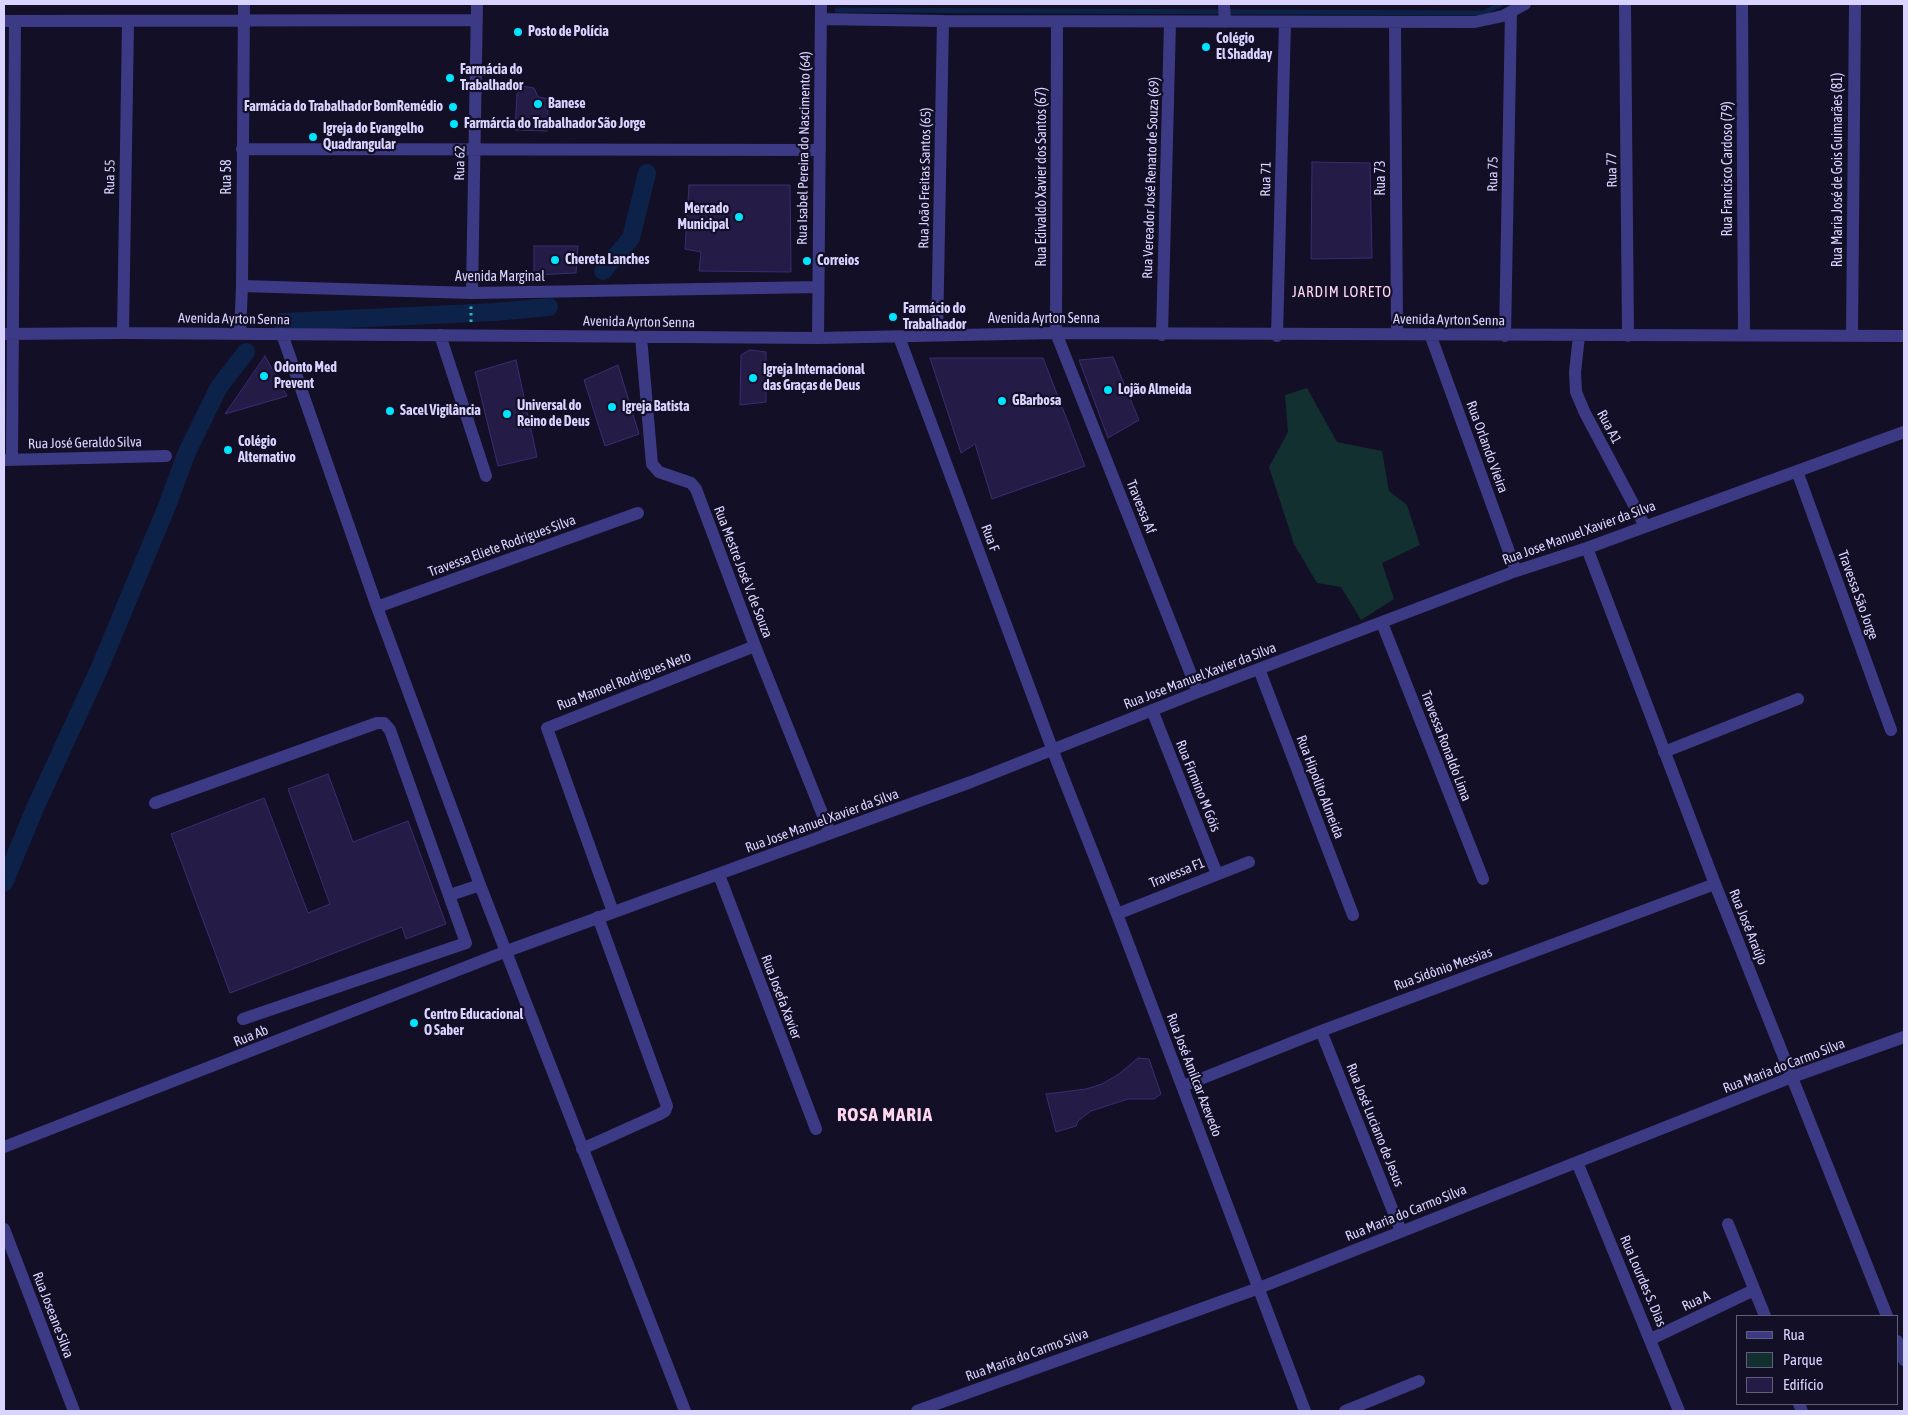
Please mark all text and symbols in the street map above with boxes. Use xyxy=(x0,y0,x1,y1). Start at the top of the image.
place label: Posto de Polícia xyxy=(528,24,609,40)
marker: Posto de Polícia xyxy=(512,26,524,38)
place label: Colégio El Shadday xyxy=(1216,31,1272,64)
marker: Colégio El Shadday xyxy=(1200,41,1212,53)
street label: Rua Isabel Pereira do Nascimento (64) xyxy=(794,51,814,245)
place label: Farmácia do Trabalhador xyxy=(460,62,523,94)
marker: Farmácia do Trabalhador xyxy=(444,72,456,84)
street label: Rua Maria José de Gois Guimarães (81) xyxy=(1830,73,1846,267)
street label: Rua Vereador José Renato de Souza (69) xyxy=(1139,77,1163,279)
street label: Rua Edivaldo Xavier dos Santos (67) xyxy=(1034,87,1050,267)
place label: Banese xyxy=(548,96,586,112)
marker: Banese xyxy=(532,98,544,110)
place label: Farmácia do Trabalhador BomRemédio xyxy=(244,99,443,115)
marker: Farmácia do Trabalhador BomRemédio xyxy=(447,101,459,113)
street label: Rua Francisco Cardoso (79) xyxy=(1720,101,1736,237)
street label: Rua João Freitas Santos (65) xyxy=(915,107,935,249)
place label: Farmárcia do Trabalhador São Jorge xyxy=(464,116,646,132)
marker: Farmárcia do Trabalhador São Jorge xyxy=(448,118,460,130)
place label: Igreja do Evangelho Quadrangular xyxy=(323,121,424,154)
marker: Igreja do Evangelho Quadrangular xyxy=(307,131,319,143)
street label: Rua 62 xyxy=(451,145,469,181)
street label: Rua 77 xyxy=(1603,152,1621,188)
street label: Rua 75 xyxy=(1484,156,1502,192)
street label: Rua 55 xyxy=(101,159,119,195)
street label: Rua 58 xyxy=(219,159,235,195)
street label: Rua 73 xyxy=(1373,160,1389,196)
street label: Rua 71 xyxy=(1257,161,1275,197)
place label: Mercado Municipal xyxy=(678,201,729,233)
marker: Mercado Municipal xyxy=(733,211,745,223)
place label: Chereta Lanches xyxy=(565,252,649,268)
place label: Correios xyxy=(817,253,859,269)
marker: Chereta Lanches xyxy=(549,254,561,266)
marker: Correios xyxy=(801,255,813,267)
street label: Avenida Marginal xyxy=(455,269,545,285)
district label: JARDIM LORETO xyxy=(1290,283,1394,301)
place label: Farmácio do Trabalhador xyxy=(903,301,966,334)
street label: Avenida Ayrton Senna xyxy=(178,310,290,328)
marker: Farmácio do Trabalhador xyxy=(887,311,899,323)
street label: Avenida Ayrton Senna xyxy=(988,311,1100,327)
street label: Avenida Ayrton Senna xyxy=(1393,311,1505,329)
street label: Avenida Ayrton Senna xyxy=(583,313,695,331)
place label: Odonto Med Prevent xyxy=(274,360,337,392)
place label: Igreja Internacional das Graças de Deus xyxy=(763,362,865,394)
marker: Odonto Med Prevent xyxy=(258,370,270,382)
marker: Igreja Internacional das Graças de Deus xyxy=(747,372,759,384)
place label: Lojão Almeida xyxy=(1118,382,1192,398)
marker: Lojão Almeida xyxy=(1102,384,1114,396)
place label: GBarbosa xyxy=(1012,393,1061,409)
marker: GBarbosa xyxy=(996,395,1008,407)
place label: Universal do Reino de Deus xyxy=(517,398,590,431)
place label: Igreja Batista xyxy=(622,399,690,415)
street label: Rua Orlando Vieira xyxy=(1463,399,1511,495)
marker: Igreja Batista xyxy=(606,401,618,413)
place label: Sacel Vigilância xyxy=(400,403,481,419)
marker: Sacel Vigilância xyxy=(384,405,396,417)
street label: Rua A1 xyxy=(1593,407,1625,447)
marker: Universal do Reino de Deus xyxy=(501,408,513,420)
street label: Rua José Geraldo Silva xyxy=(28,434,142,452)
place label: Colégio Alternativo xyxy=(238,434,296,467)
marker: Colégio Alternativo xyxy=(222,444,234,456)
street label: Travessa Af xyxy=(1123,478,1159,536)
street label: Rua Jose Manuel Xavier da Silva xyxy=(1500,497,1658,569)
street label: Rua Mestre José V. de Souza xyxy=(710,504,776,640)
street label: Travessa Eliete Rodrigues Silva xyxy=(426,511,578,581)
street label: Rua F xyxy=(977,522,1003,554)
street label: Travessa São Jorge xyxy=(1834,548,1882,642)
street label: Rua Jose Manuel Xavier da Silva xyxy=(1121,639,1279,713)
street label: Rua Manoel Rodrigues Neto xyxy=(555,648,693,714)
street label: Travessa Ronaldo Lima xyxy=(1417,688,1475,804)
street label: Rua Hipolito Almeida xyxy=(1293,733,1347,841)
street label: Rua Firmino M Góis xyxy=(1172,738,1224,834)
street label: Rua Jose Manuel Xavier da Silva xyxy=(743,785,901,857)
street label: Travessa F1 xyxy=(1147,854,1207,892)
street label: Rua José Araújo xyxy=(1725,887,1771,967)
street label: Rua Sidônio Messias xyxy=(1392,943,1494,995)
street label: Rua Josefa Xavier xyxy=(757,952,805,1042)
place label: Centro Educacional O Saber xyxy=(424,1007,523,1040)
street label: Rua José Amilcar Azevedo xyxy=(1163,1011,1225,1139)
marker: Centro Educacional O Saber xyxy=(408,1017,420,1029)
street label: Rua Ab xyxy=(231,1022,271,1050)
street label: Rua Maria do Carmo Silva xyxy=(1721,1035,1847,1097)
street label: Rua José Luciano de Jesus xyxy=(1343,1061,1407,1189)
district label: ROSA MARIA xyxy=(836,1104,934,1126)
street label: Rua Maria do Carmo Silva xyxy=(1343,1181,1469,1245)
street label: Rua Lourdes S. Dias xyxy=(1616,1233,1670,1329)
street label: Rua Joseane Silva xyxy=(29,1270,77,1360)
street label: Rua A xyxy=(1679,1287,1713,1315)
legend xyxy=(1736,1315,1898,1405)
street label: Rua Maria do Carmo Silva xyxy=(963,1325,1091,1385)
text: Rua xyxy=(1783,1326,1805,1343)
text: Parque xyxy=(1783,1351,1823,1368)
text: Edifício xyxy=(1783,1376,1824,1393)

